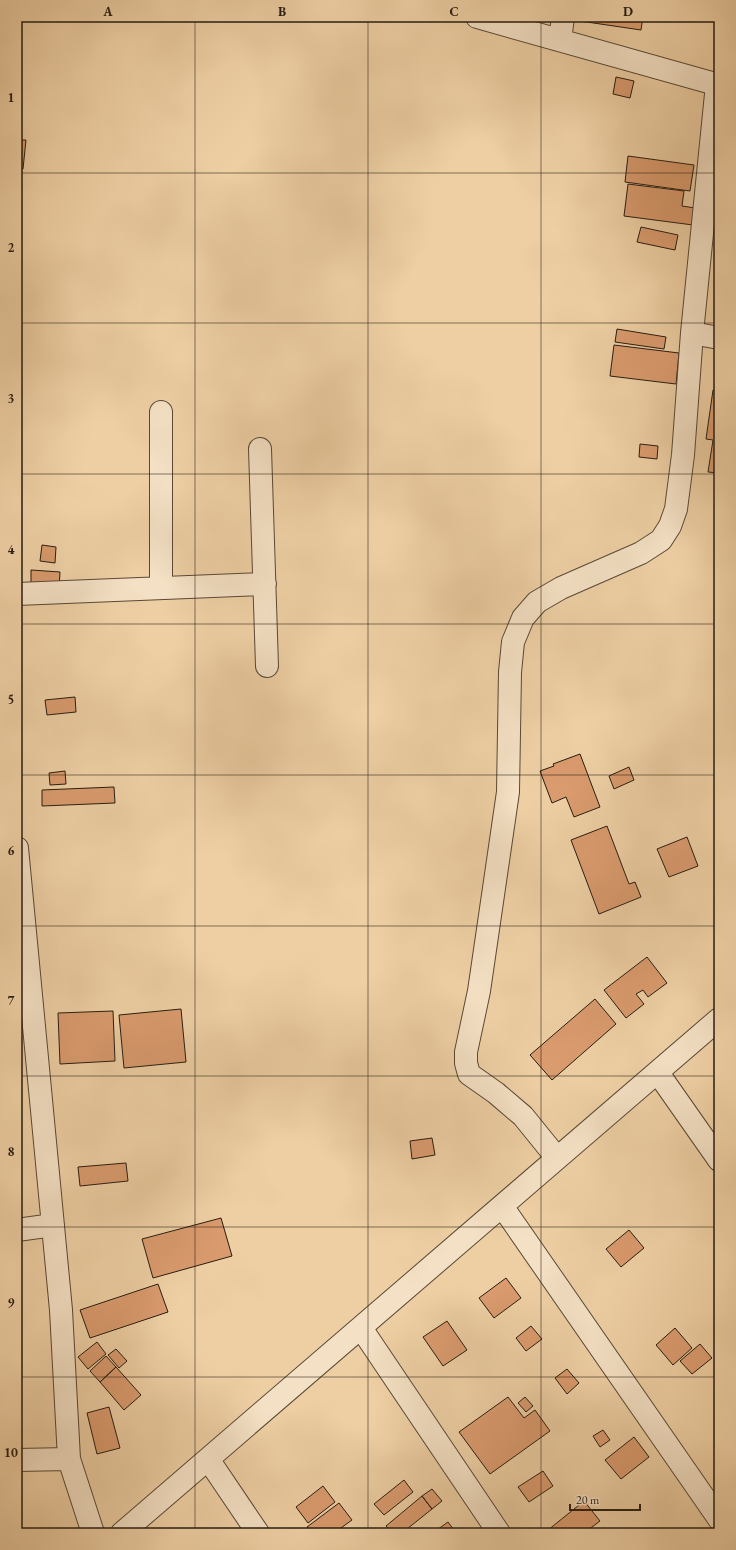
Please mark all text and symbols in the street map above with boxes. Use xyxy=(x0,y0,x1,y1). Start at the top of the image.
text: A xyxy=(102,3,113,20)
text: B xyxy=(278,3,286,20)
text: C xyxy=(449,3,459,20)
text: D xyxy=(623,3,633,20)
text: 1 xyxy=(8,89,15,106)
text: 2 xyxy=(8,239,15,256)
text: 3 xyxy=(8,390,15,407)
text: 4 xyxy=(8,541,15,558)
text: 5 xyxy=(8,691,14,708)
text: 6 xyxy=(8,842,15,859)
text: 7 xyxy=(8,992,15,1009)
text: 8 xyxy=(8,1143,15,1160)
text: 9 xyxy=(8,1294,15,1311)
text: 10 xyxy=(4,1444,18,1461)
scale bar xyxy=(570,1486,640,1512)
text: 20 m xyxy=(576,1492,600,1508)

